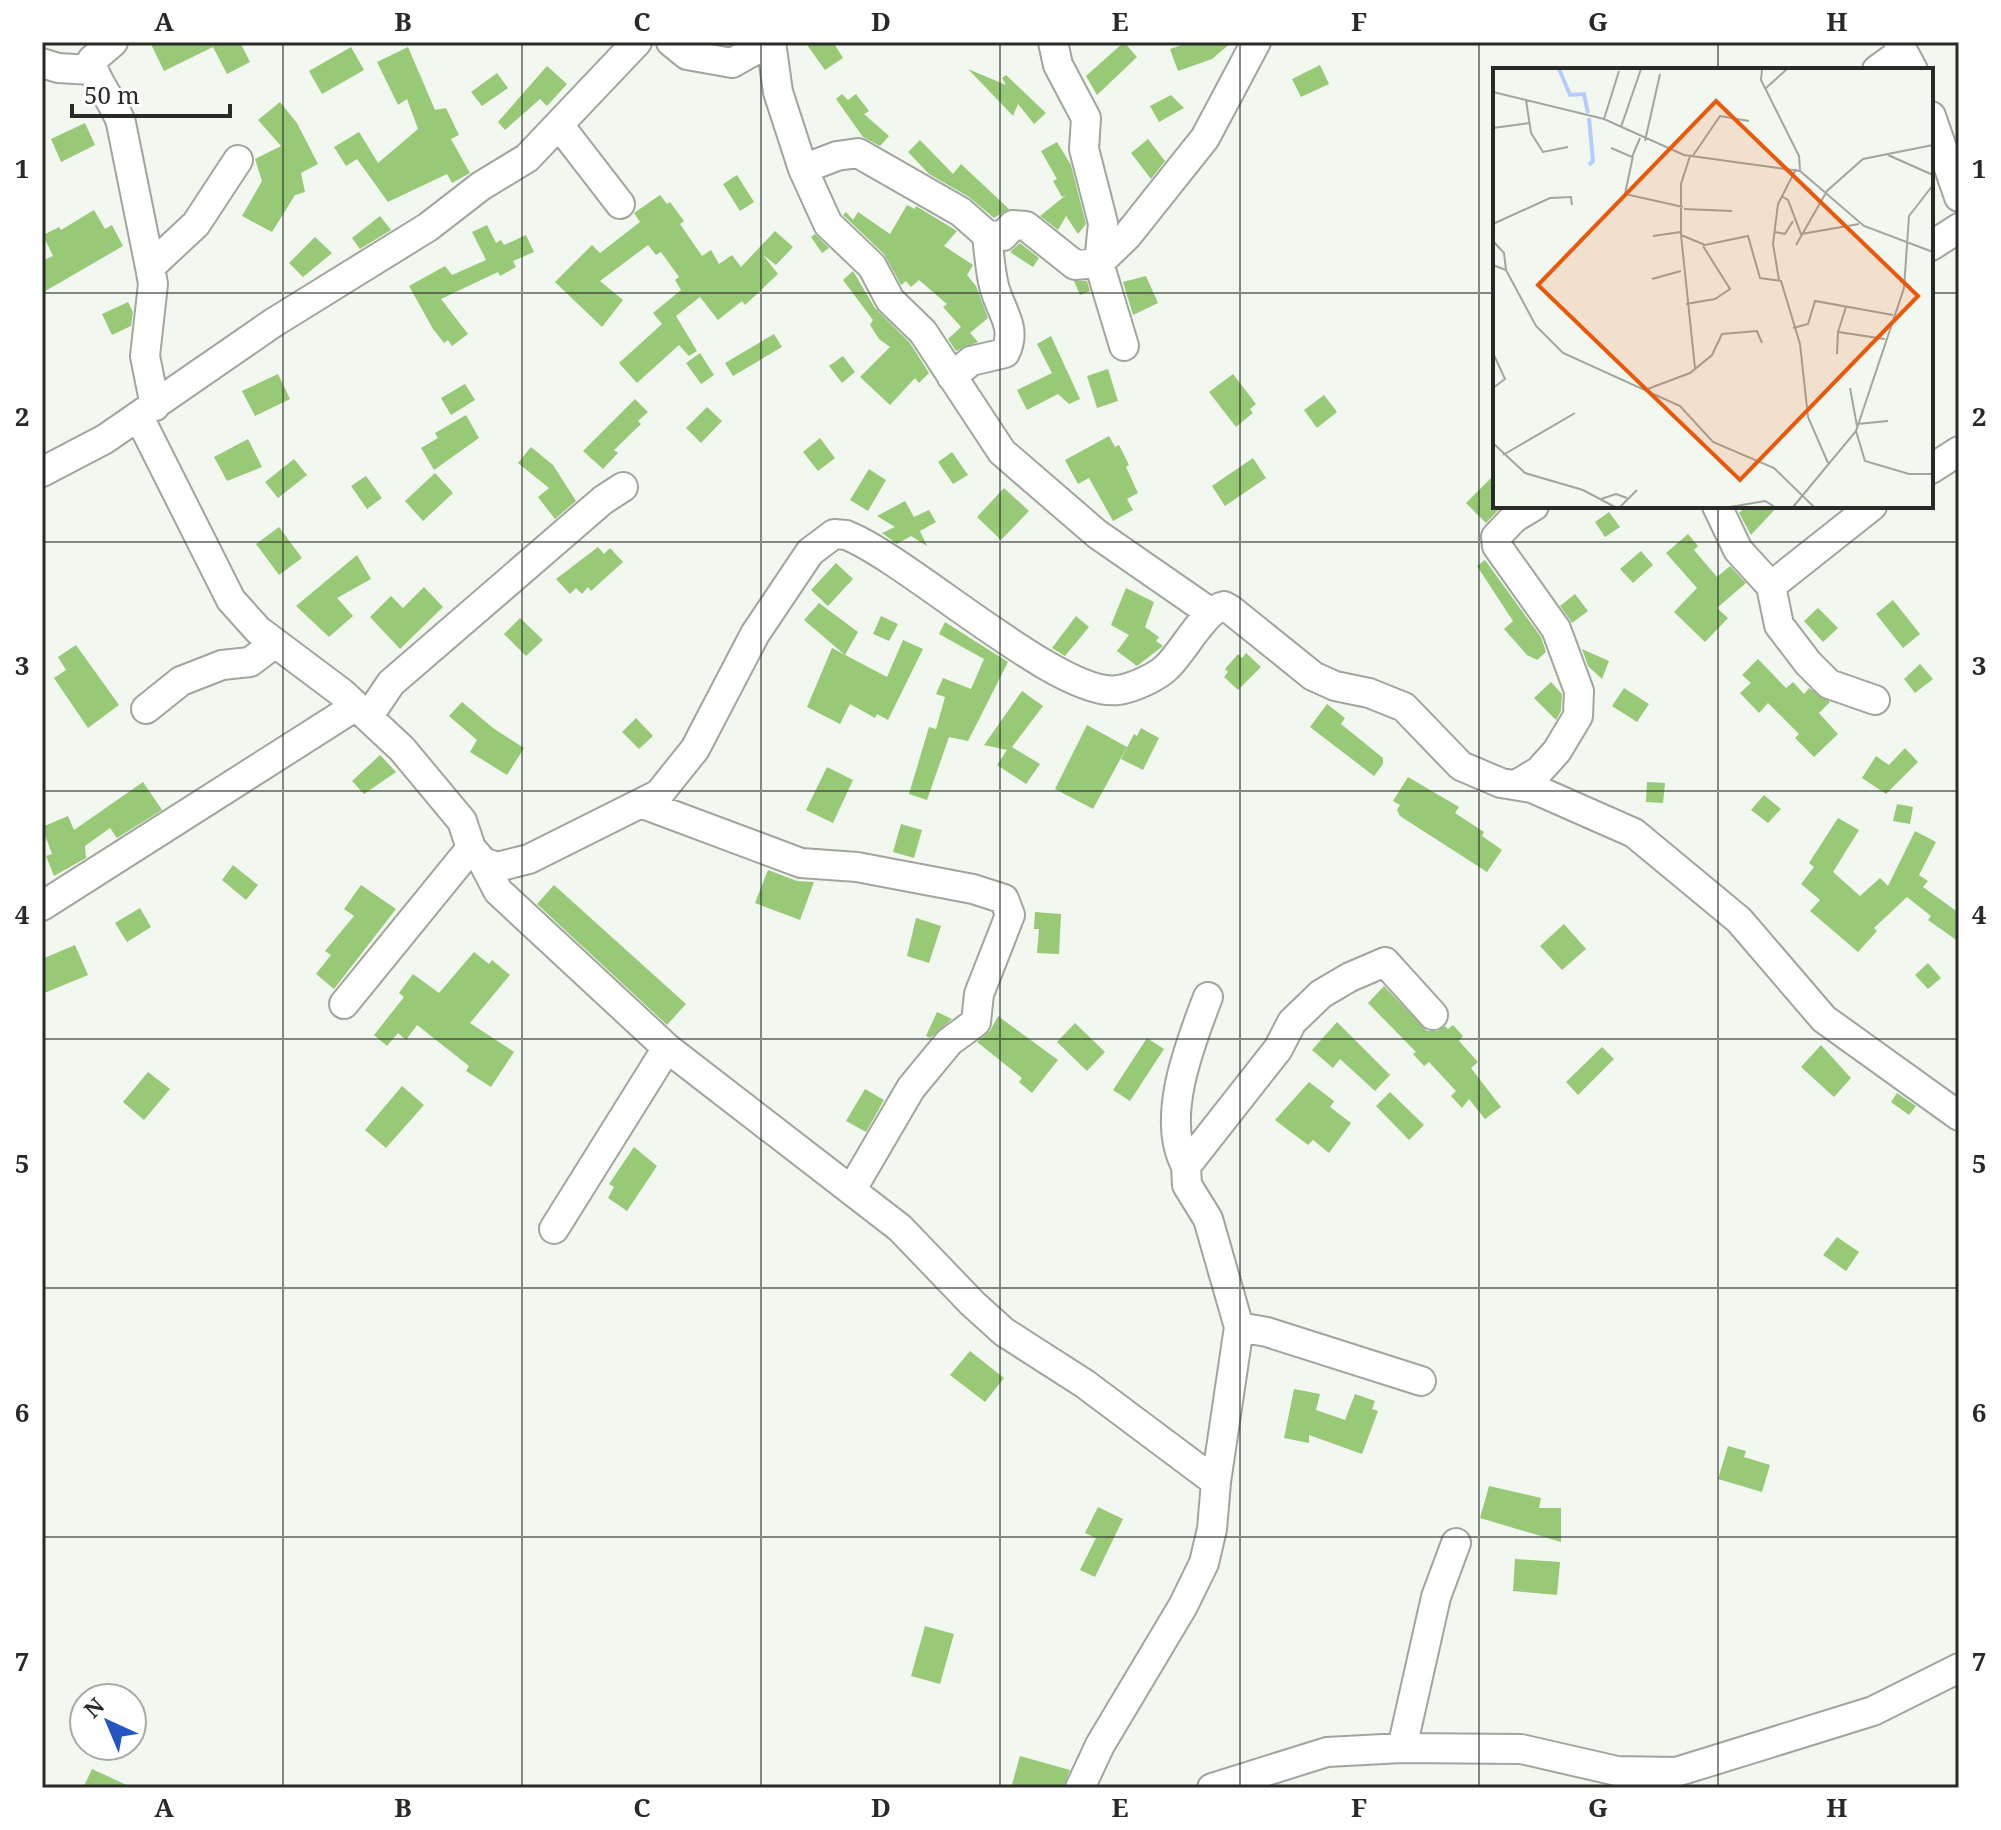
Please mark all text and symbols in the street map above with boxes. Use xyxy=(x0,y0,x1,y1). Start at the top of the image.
text: A xyxy=(154,3,174,39)
text: B xyxy=(394,3,412,39)
text: C xyxy=(633,3,651,39)
text: D xyxy=(871,3,891,39)
text: E xyxy=(1112,3,1129,39)
text: F xyxy=(1351,3,1367,39)
text: G xyxy=(1588,3,1608,39)
text: H xyxy=(1826,3,1848,39)
scale bar xyxy=(72,68,230,118)
inset map xyxy=(1493,68,1933,508)
text: 50 m xyxy=(84,78,140,111)
text: 1 xyxy=(15,150,29,186)
text: 1 xyxy=(1972,150,1986,186)
text: 2 xyxy=(15,398,29,434)
text: 2 xyxy=(1972,398,1986,434)
text: 3 xyxy=(15,647,29,683)
text: 3 xyxy=(1972,647,1986,683)
text: 4 xyxy=(15,896,30,932)
text: 4 xyxy=(1972,896,1987,932)
text: 5 xyxy=(15,1145,29,1181)
text: 5 xyxy=(1972,1145,1986,1181)
text: 6 xyxy=(15,1394,29,1430)
text: 6 xyxy=(1972,1394,1986,1430)
text: 7 xyxy=(15,1643,29,1679)
text: 7 xyxy=(1972,1643,1986,1679)
north arrow xyxy=(68,1682,148,1762)
text: N xyxy=(77,1690,110,1724)
text: A xyxy=(154,1789,174,1825)
text: B xyxy=(394,1789,412,1825)
text: C xyxy=(633,1789,651,1825)
text: D xyxy=(871,1789,891,1825)
text: E xyxy=(1112,1789,1129,1825)
text: F xyxy=(1351,1789,1367,1825)
text: G xyxy=(1588,1789,1608,1825)
text: H xyxy=(1826,1789,1848,1825)

